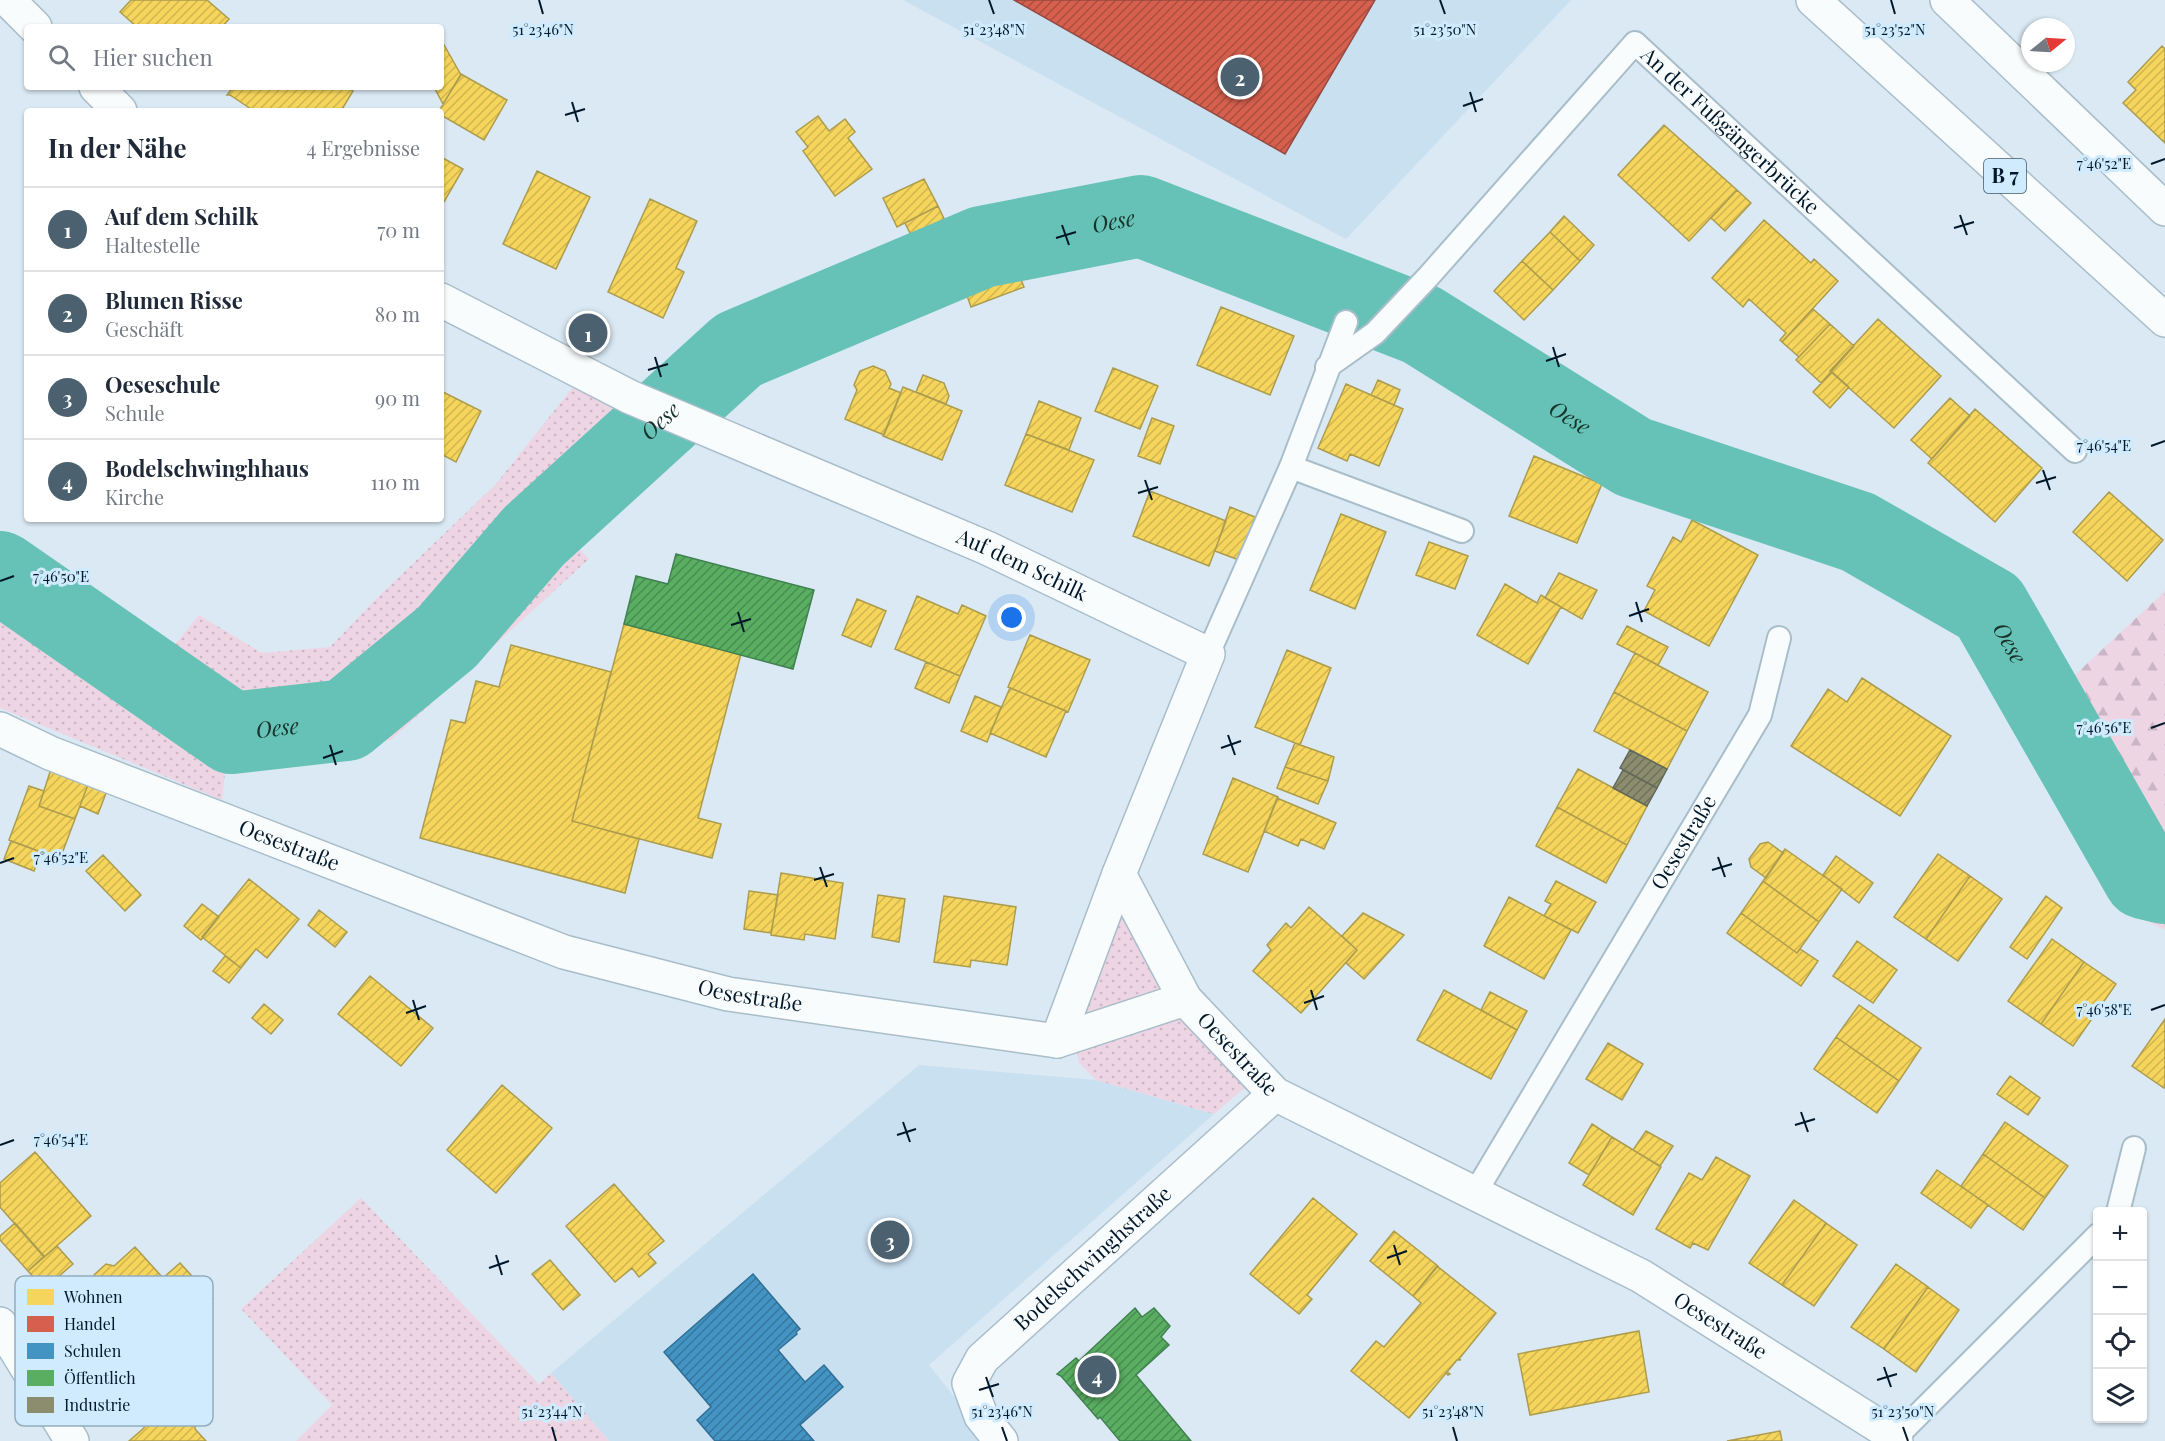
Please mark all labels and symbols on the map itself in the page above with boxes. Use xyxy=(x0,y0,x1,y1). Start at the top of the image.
north arrow xyxy=(2021,18,2075,72)
text: 51°23'46"N xyxy=(512,19,574,39)
text: 51°23'48"N xyxy=(963,19,1025,39)
text: 51°23'50"N xyxy=(1414,19,1477,39)
text: 51°23'52"N xyxy=(1864,19,1926,39)
street label: An der Fußgängerbrücke xyxy=(1635,39,1827,219)
pin: 2 xyxy=(1220,54,1260,100)
text: 7°46'52"E xyxy=(2077,153,2131,173)
road number: B 7 xyxy=(1984,159,2026,193)
water label: Oese xyxy=(1089,201,1138,239)
pin: 1 xyxy=(568,310,608,356)
water label: Oese xyxy=(1544,393,1597,441)
water label: Oese xyxy=(633,394,686,446)
text: 7°46'54"E xyxy=(2077,435,2131,455)
street label: Auf dem Schilk xyxy=(952,520,1093,606)
text: 7°46'50"E xyxy=(33,566,89,586)
your location xyxy=(997,603,1026,632)
water label: Oese xyxy=(1987,616,2035,669)
water label: Oese xyxy=(254,709,301,744)
text: 7°46'56"E xyxy=(2077,717,2131,737)
street label: Oesestraße xyxy=(1643,789,1721,894)
street label: Oesestraße xyxy=(236,812,344,876)
text: 7°46'52"E xyxy=(34,847,88,867)
street label: Oesestraße xyxy=(695,971,804,1016)
text: 7°46'58"E xyxy=(2076,999,2132,1019)
street label: Oesestraße xyxy=(1192,1005,1285,1101)
text: 7°46'54"E xyxy=(34,1129,88,1149)
street label: Bodelschwinghstraße xyxy=(1007,1179,1176,1336)
pin: 3 xyxy=(870,1218,910,1262)
legend xyxy=(15,1276,213,1426)
street label: Oesestraße xyxy=(1669,1284,1773,1364)
text: Wohnen xyxy=(63,1286,123,1307)
text: Handel xyxy=(64,1313,116,1334)
text: Schulen xyxy=(64,1340,122,1361)
pin: 4 xyxy=(1078,1352,1116,1398)
text: Öffentlich xyxy=(64,1367,136,1388)
text: Industrie xyxy=(64,1394,130,1415)
text: 51°23'44"N xyxy=(521,1401,583,1421)
text: 51°23'46"N xyxy=(971,1401,1033,1421)
text: 51°23'48"N xyxy=(1422,1401,1484,1421)
text: 51°23'50"N xyxy=(1872,1401,1935,1421)

